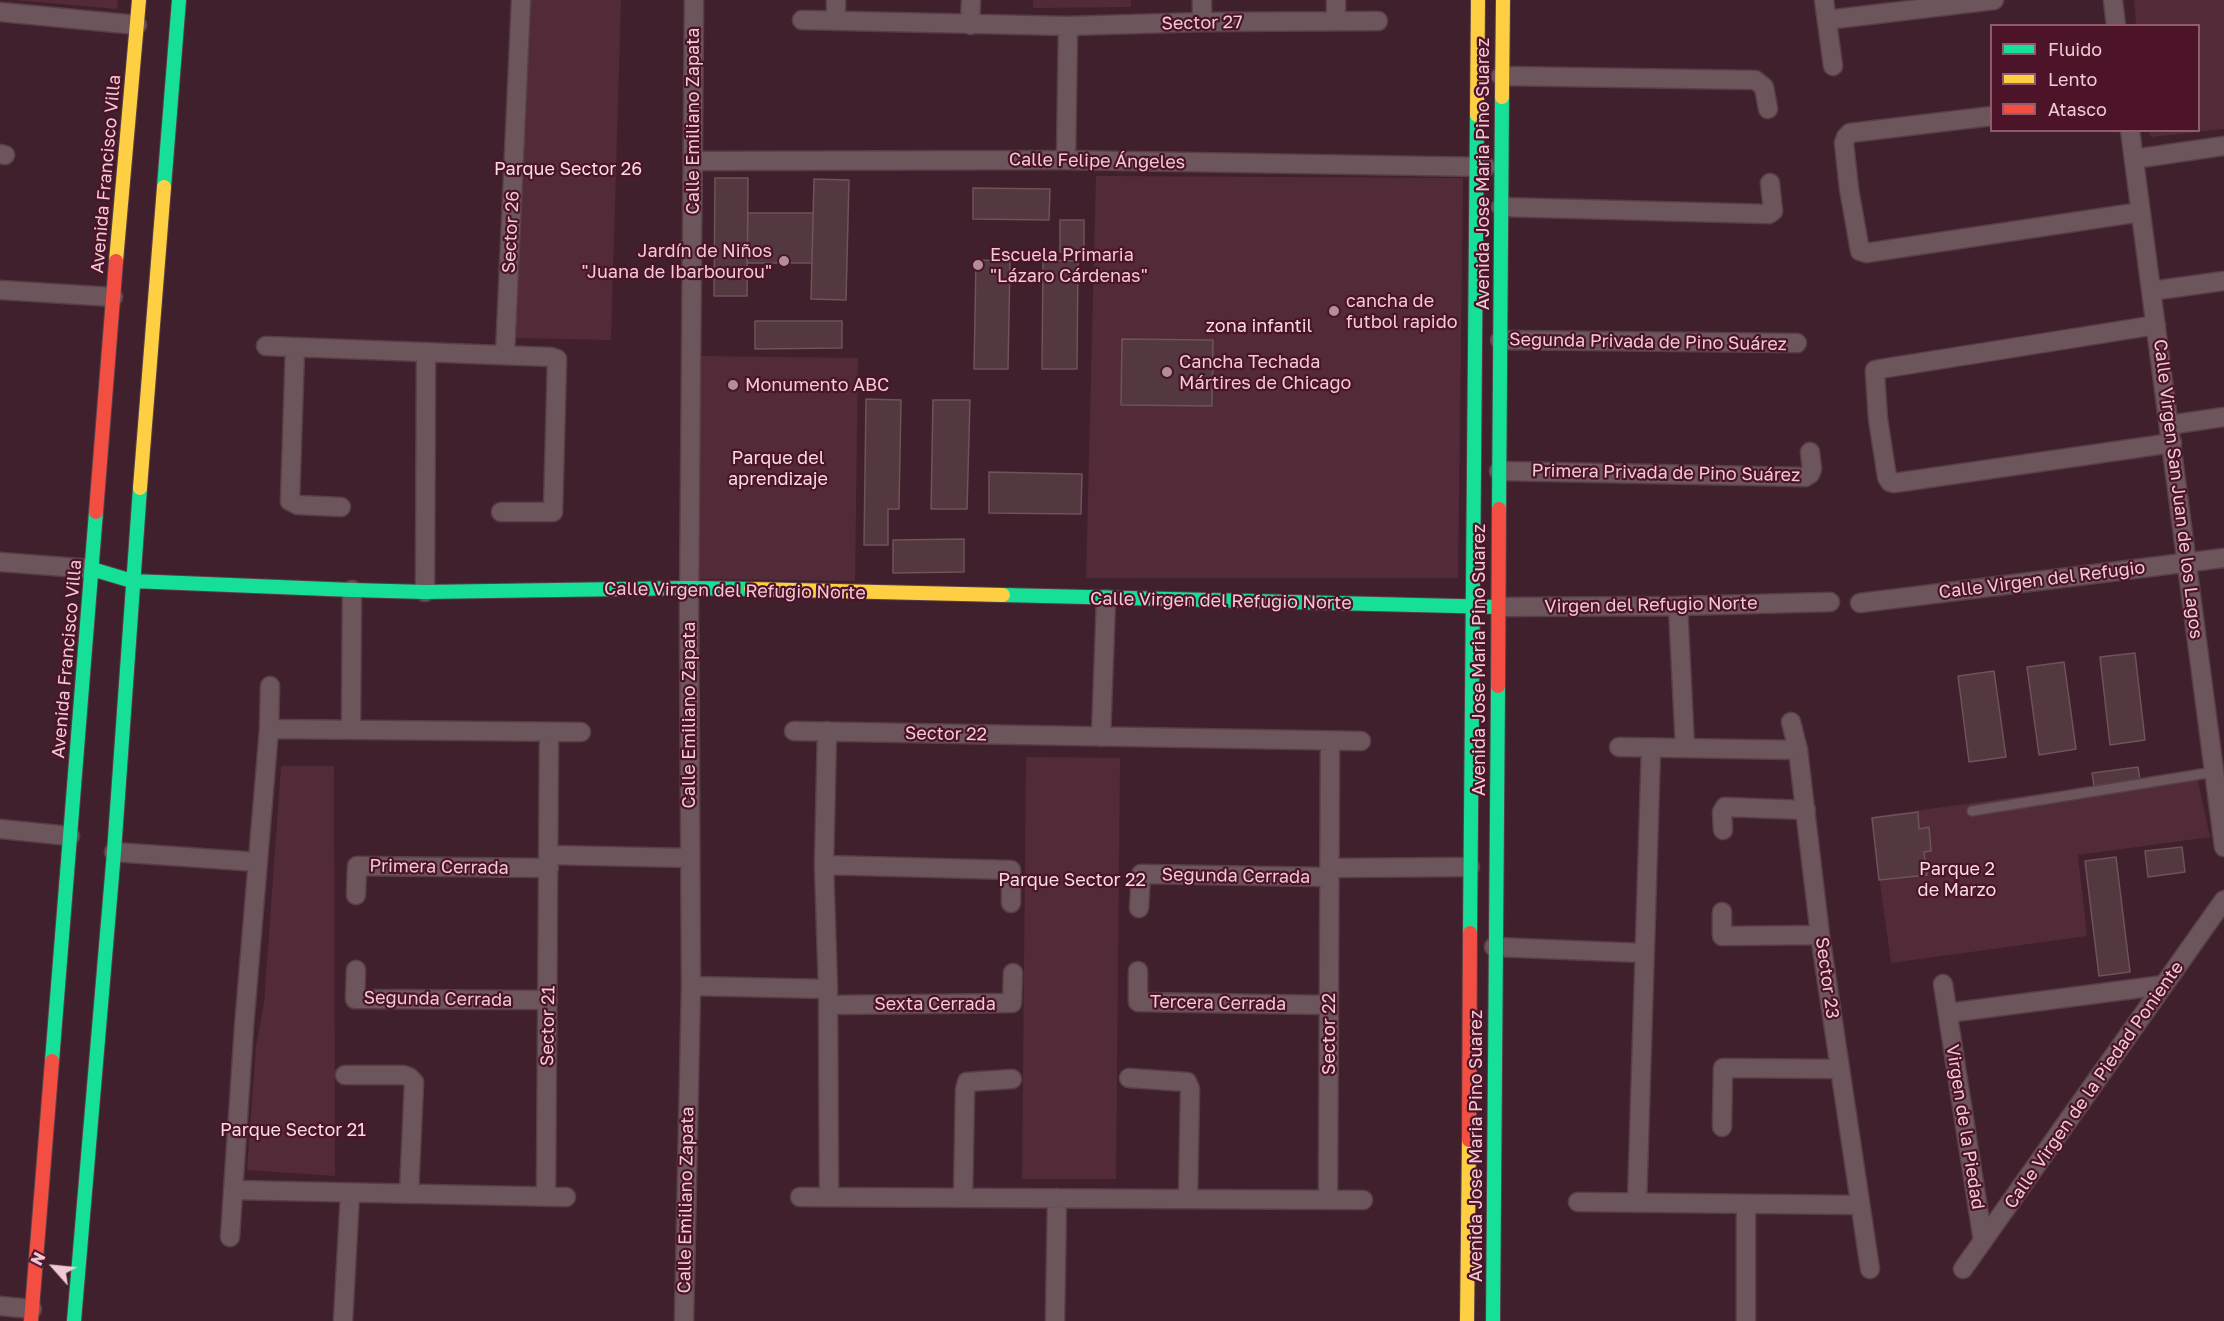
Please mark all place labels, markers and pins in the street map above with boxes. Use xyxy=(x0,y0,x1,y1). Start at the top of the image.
place label: Jardín de Niños "Juana de Ibarbourou" xyxy=(581,240,772,282)
place label: Escuela Primaria "Lázaro Cárdenas" xyxy=(990,244,1148,286)
marker: Jardín de Niños "Juana de Ibarbourou" xyxy=(777,254,791,268)
marker: Escuela Primaria "Lázaro Cárdenas" xyxy=(971,258,985,272)
place label: cancha de futbol rapido xyxy=(1346,290,1458,332)
marker: cancha de futbol rapido xyxy=(1327,304,1341,318)
place label: Cancha Techada Mártires de Chicago xyxy=(1179,351,1351,394)
marker: Cancha Techada Mártires de Chicago xyxy=(1160,365,1174,379)
place label: Monumento ABC xyxy=(745,374,889,396)
marker: Monumento ABC xyxy=(726,378,740,392)

